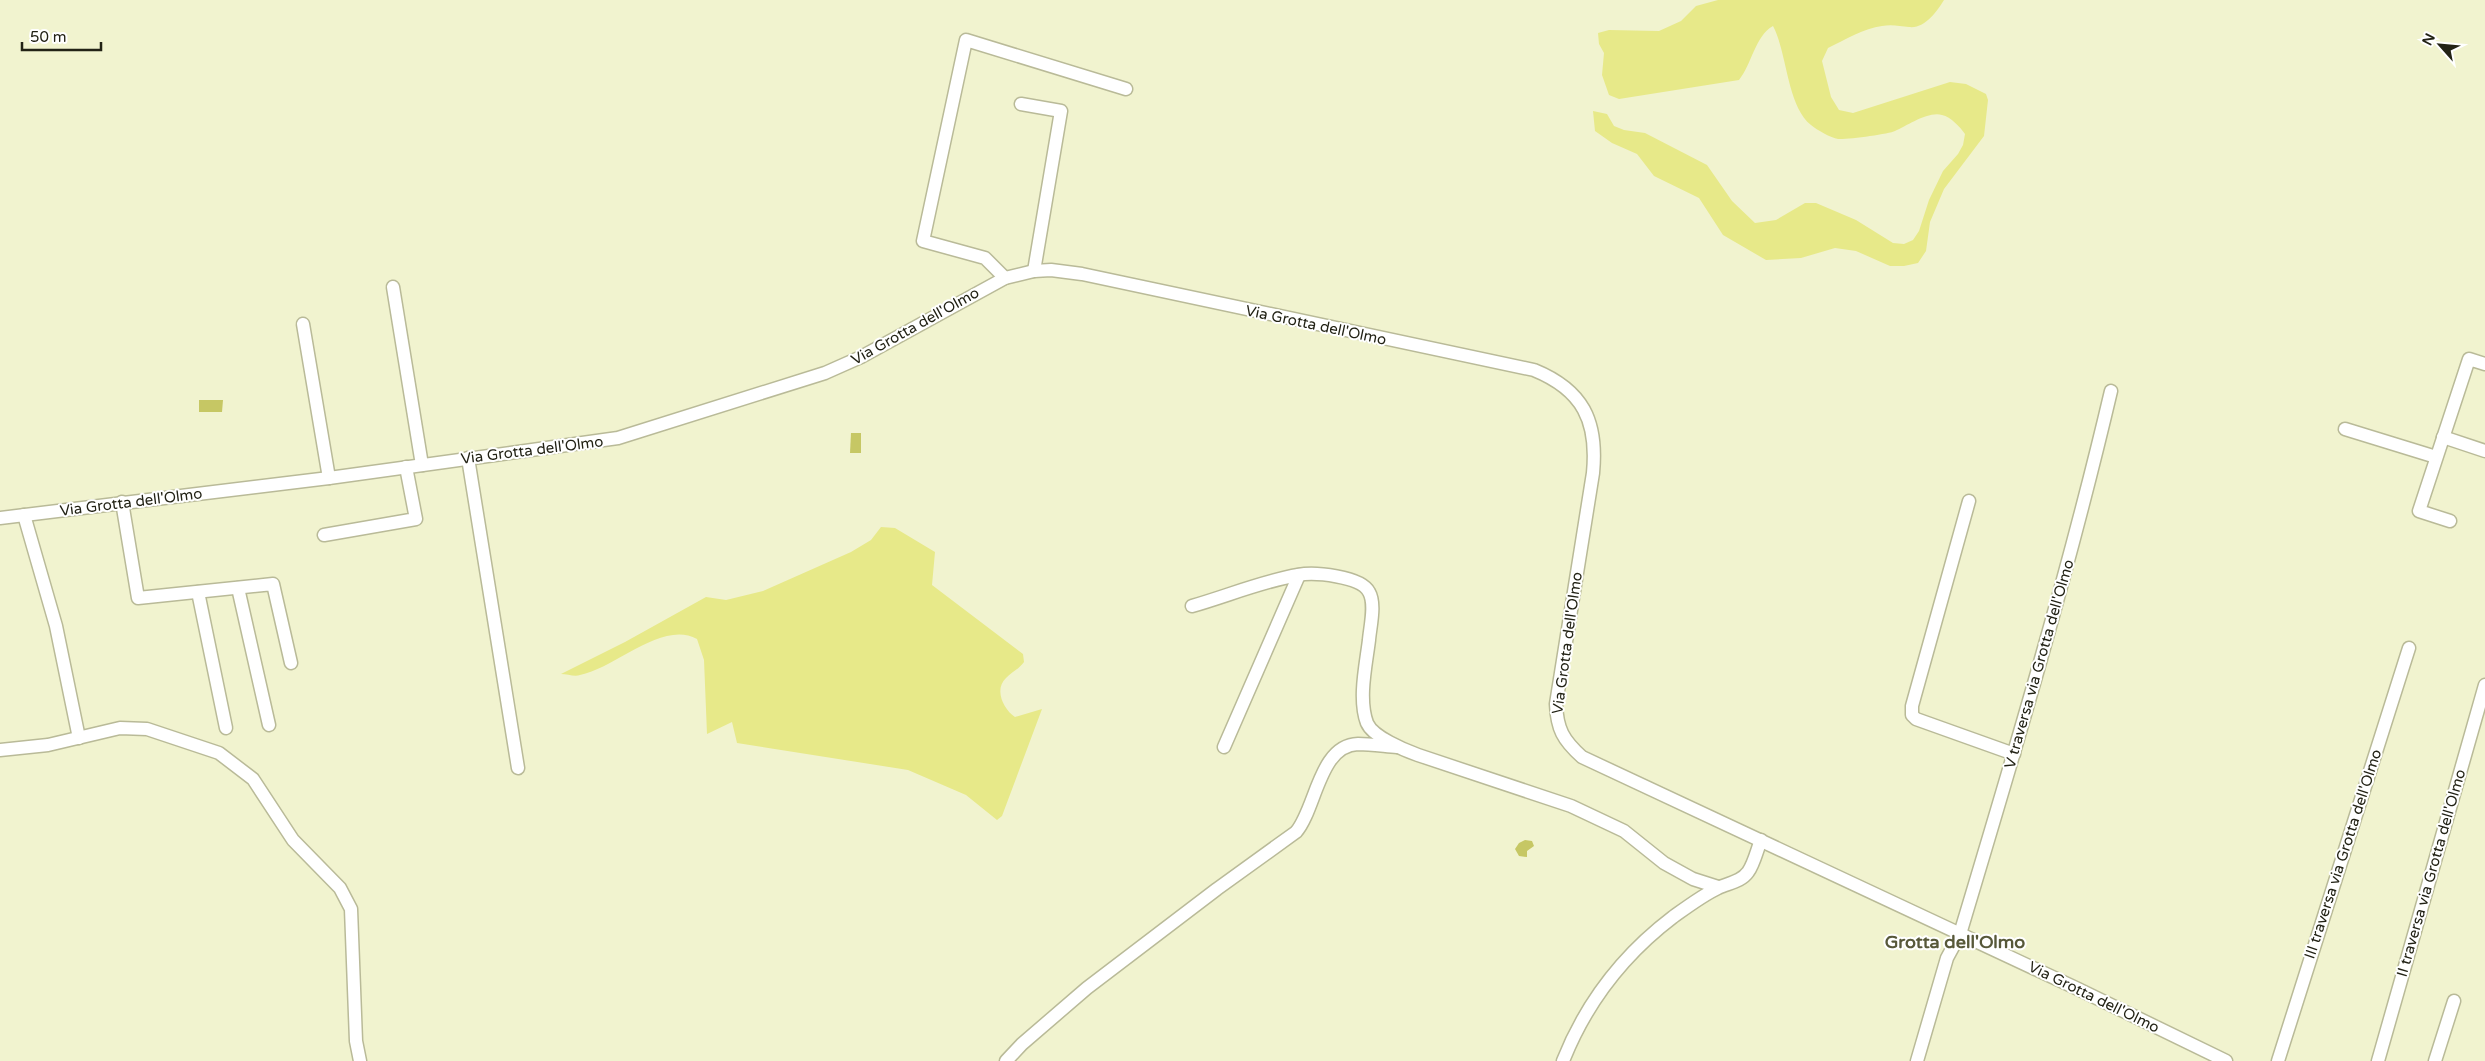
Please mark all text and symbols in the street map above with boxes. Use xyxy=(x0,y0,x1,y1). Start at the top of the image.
scale bar xyxy=(22,20,101,52)
north arrow xyxy=(2415,20,2465,70)
text: 50 m xyxy=(30,28,67,46)
text: N xyxy=(2419,30,2439,48)
street label: Via Grotta dell'Olmo xyxy=(848,283,982,369)
street label: Via Grotta dell'Olmo xyxy=(1244,301,1388,349)
street label: Via Grotta dell'Olmo xyxy=(460,432,604,468)
street label: Via Grotta dell'Olmo xyxy=(59,484,203,520)
street label: V traversa via Grotta dell'Olmo xyxy=(2000,557,2078,771)
street label: Via Grotta dell'Olmo xyxy=(1548,571,1586,715)
street label: III traversa via Grotta dell'Olmo xyxy=(2301,747,2385,961)
street label: II traversa via Grotta dell'Olmo xyxy=(2393,767,2469,979)
district label: Grotta dell'Olmo xyxy=(1885,931,2025,953)
street label: Via Grotta dell'Olmo xyxy=(2026,957,2162,1037)

